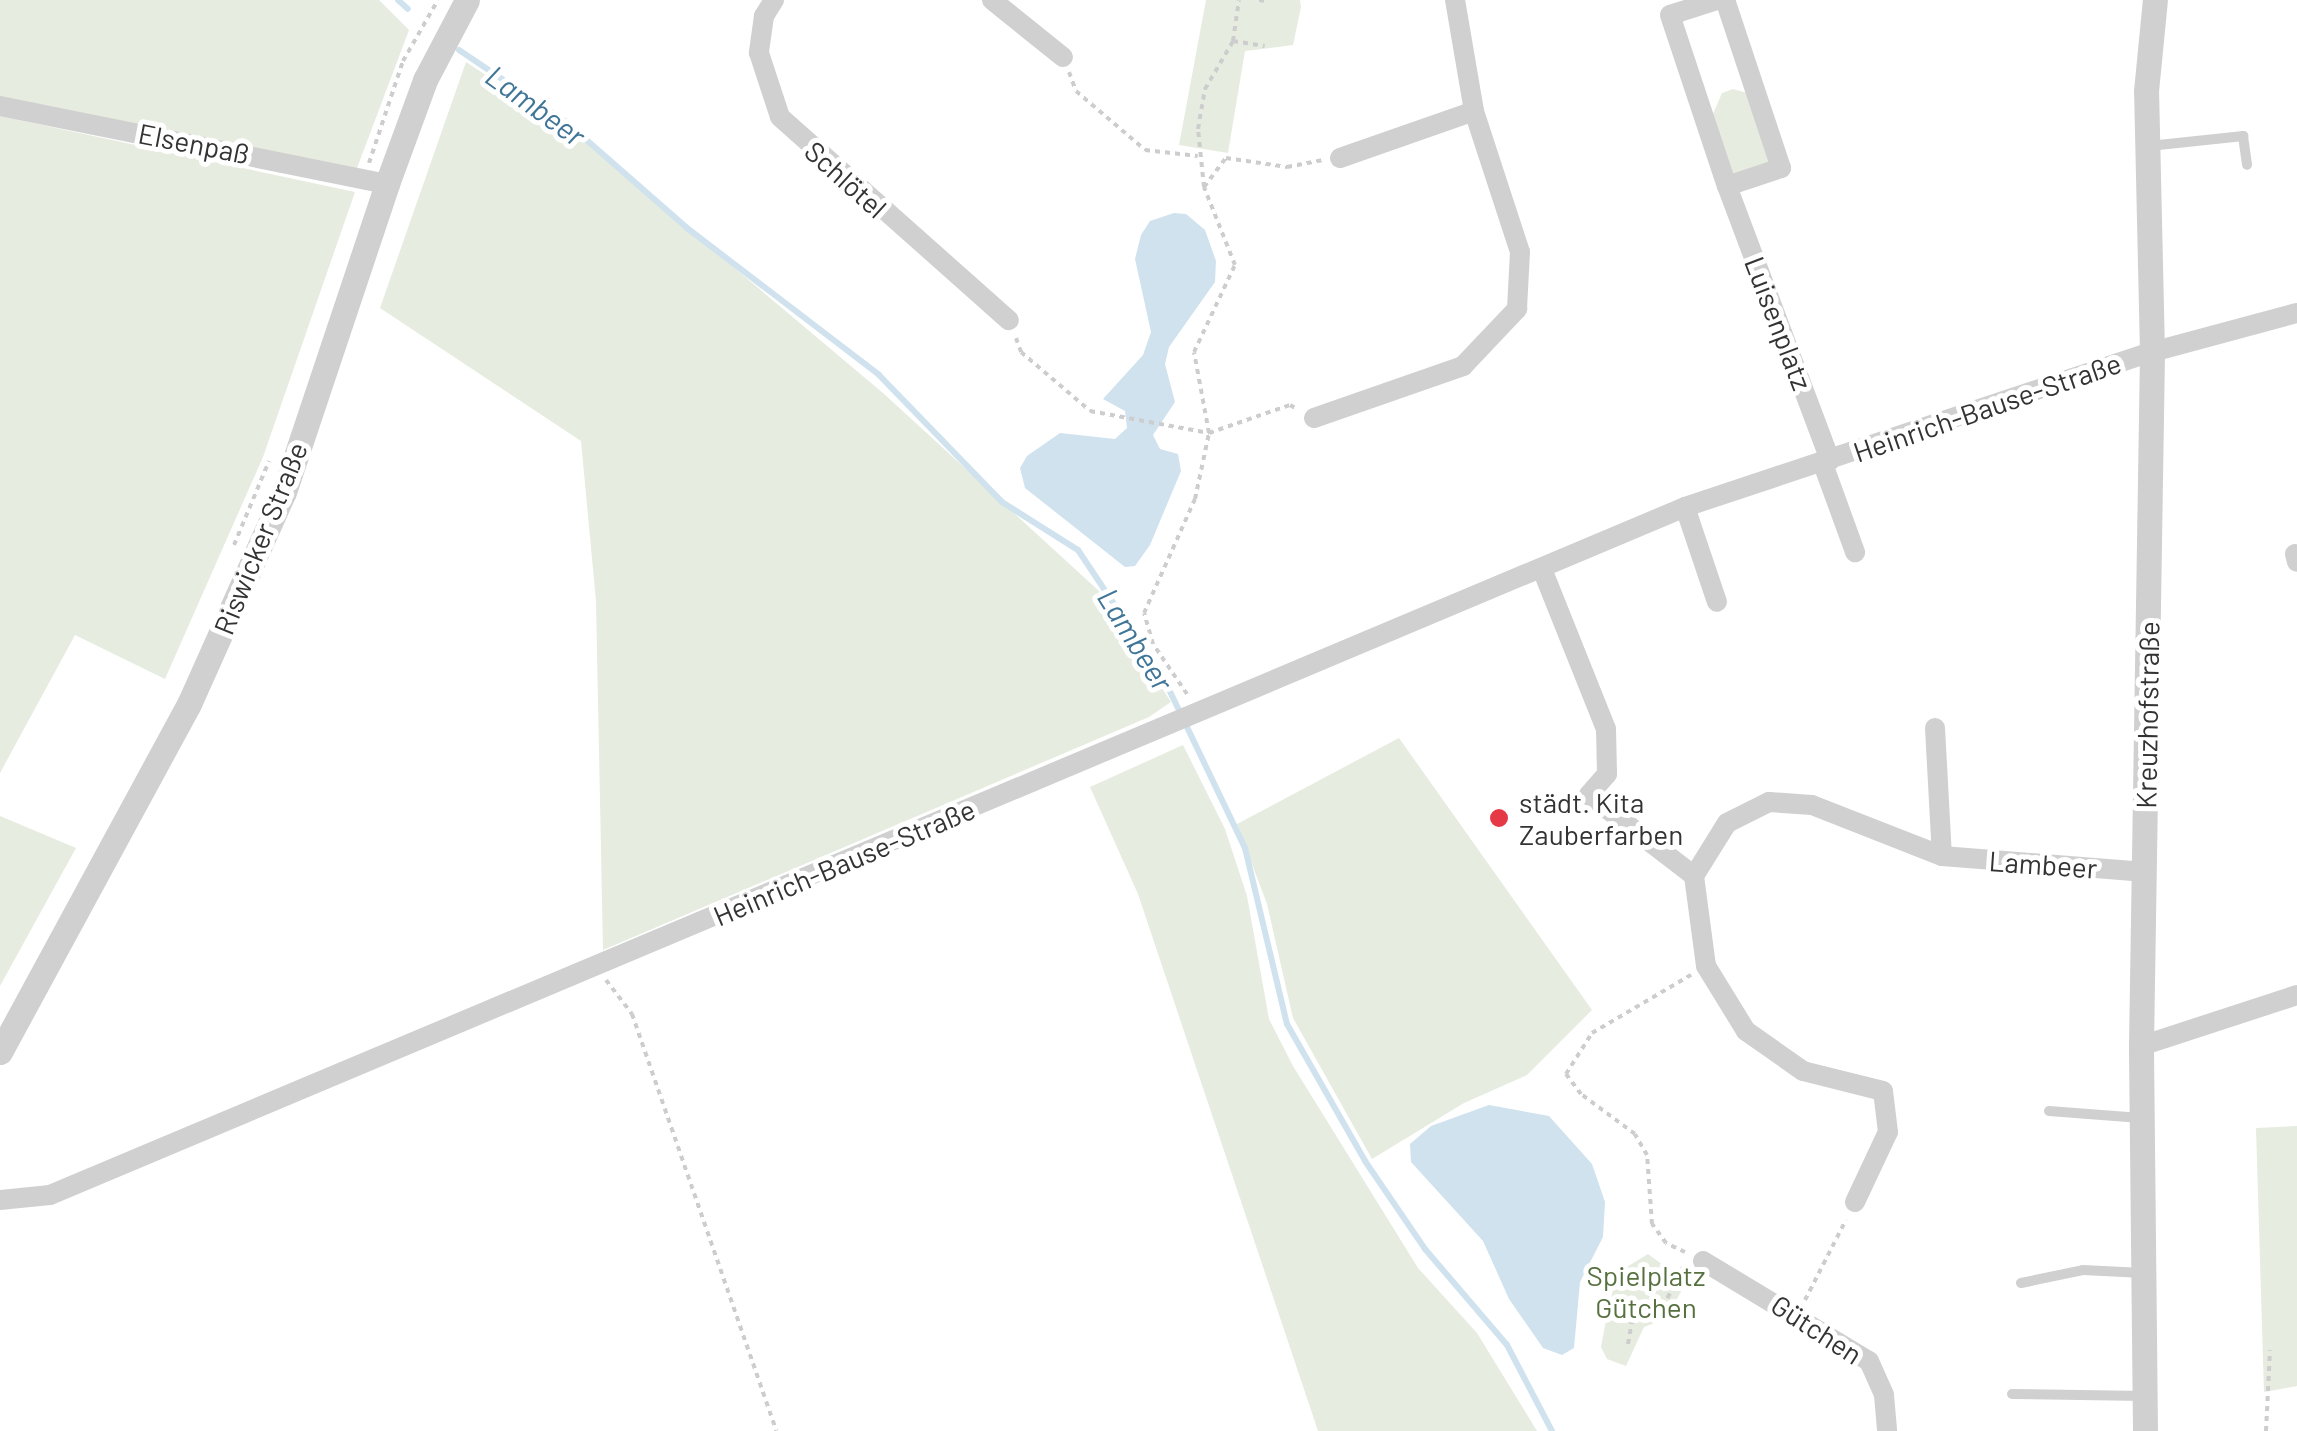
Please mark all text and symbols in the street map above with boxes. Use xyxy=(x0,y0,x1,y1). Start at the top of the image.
water label: Lambeer xyxy=(479,57,593,153)
street label: Elsenpaß xyxy=(136,116,252,170)
street label: Schlötel xyxy=(798,134,894,224)
street label: Luisenplatz xyxy=(1738,251,1820,395)
street label: Heinrich-Bause-Straße xyxy=(1849,345,2125,469)
street label: Riswicker Straße xyxy=(206,437,314,639)
water label: Lambeer xyxy=(1091,581,1181,697)
street label: Kreuzhofstraße xyxy=(2129,621,2165,809)
place label: städt. Kita Zauberfarben xyxy=(1519,785,1683,851)
street label: Heinrich-Bause-Straße xyxy=(708,792,980,932)
marker: städt. Kita Zauberfarben xyxy=(1488,807,1510,829)
street label: Lambeer xyxy=(1988,843,2098,885)
park label: Spielplatz Gütchen xyxy=(1586,1258,1706,1324)
street label: Gütchen xyxy=(1765,1287,1869,1371)

